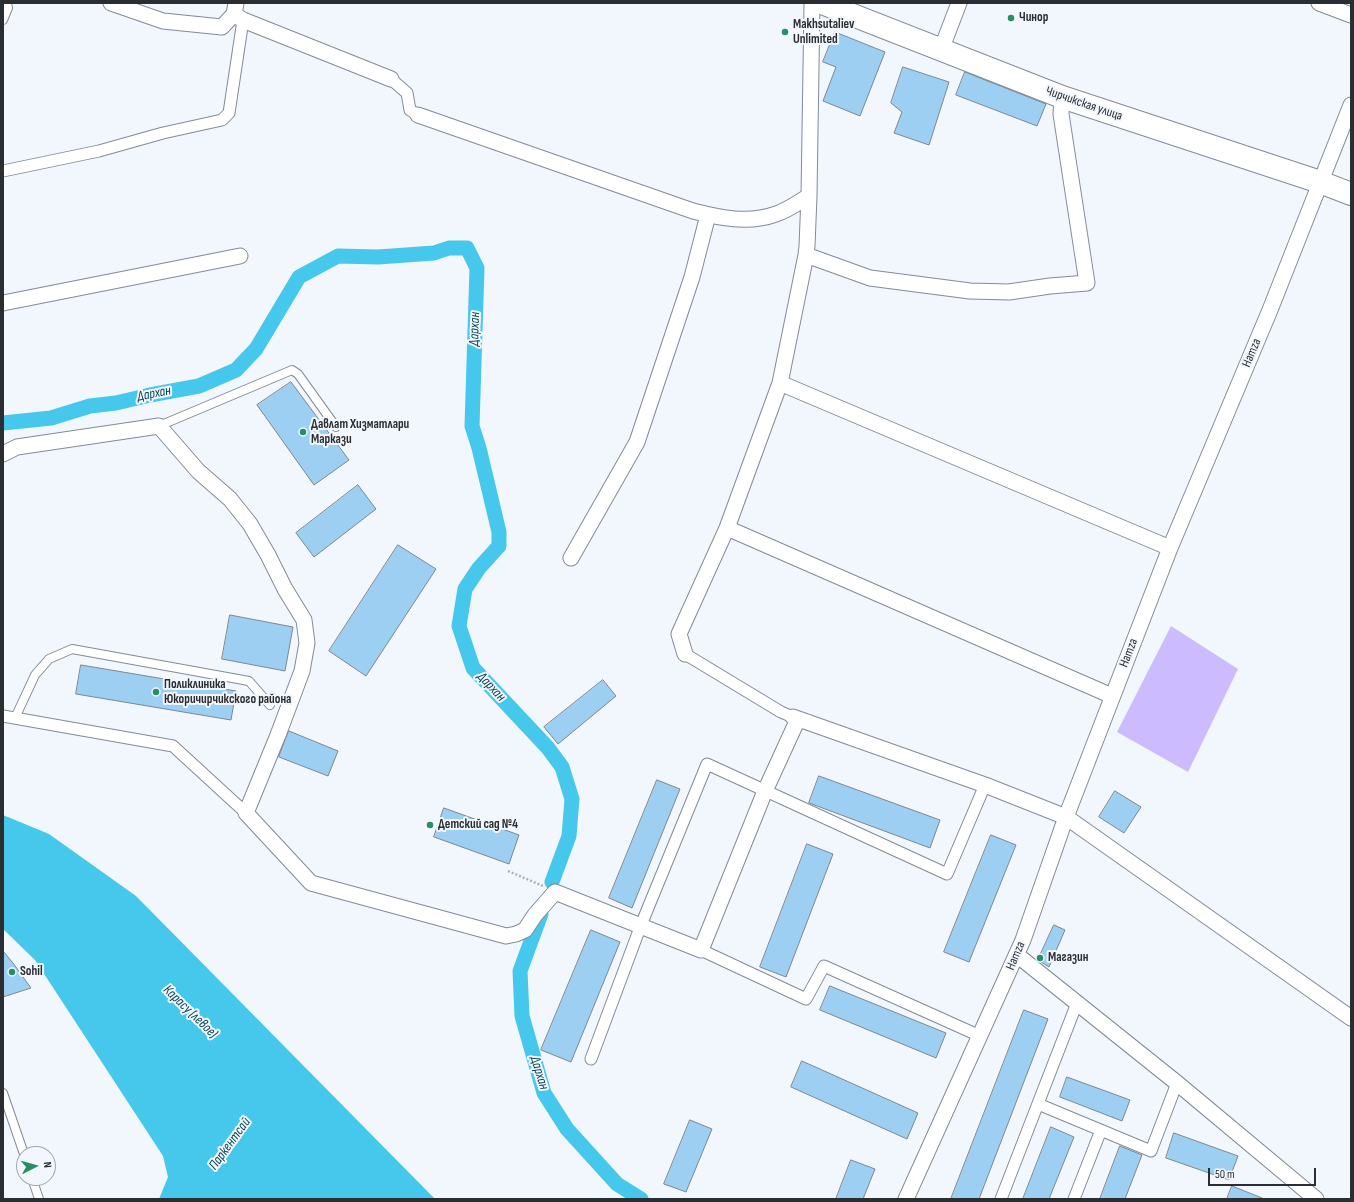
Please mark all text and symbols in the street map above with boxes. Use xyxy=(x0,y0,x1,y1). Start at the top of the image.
place label: Чинор xyxy=(1019,10,1048,26)
marker: Чинор xyxy=(1006,13,1016,23)
place label: Makhsutaliev Unlimited xyxy=(793,17,854,48)
marker: Makhsutaliev Unlimited xyxy=(780,27,790,37)
street label: Чирчикская улица xyxy=(1044,84,1124,124)
water label: Дархан xyxy=(466,312,484,346)
street label: Hamza xyxy=(1239,336,1265,370)
water label: Дархан xyxy=(136,382,172,406)
place label: Давлат Хизматлари Маркази xyxy=(311,417,409,448)
marker: Давлат Хизматлари Маркази xyxy=(298,427,308,437)
street label: Hamza xyxy=(1116,636,1142,670)
water label: Дархан xyxy=(473,669,509,705)
place label: Поликлиника Юкоричирчикского района xyxy=(164,677,291,708)
marker: Поликлиника Юкоричирчикского района xyxy=(151,687,161,697)
place label: Детский сад №4 xyxy=(438,817,518,833)
marker: Детский сад №4 xyxy=(425,820,435,830)
street label: Hamza xyxy=(1003,939,1029,973)
place label: Магазин xyxy=(1048,950,1088,966)
marker: Магазин xyxy=(1035,953,1045,963)
place label: Sohil xyxy=(20,964,43,980)
marker: Sohil xyxy=(7,967,17,977)
water label: Карасу (левое) xyxy=(159,982,221,1042)
water label: Дархан xyxy=(526,1054,552,1092)
water label: Паркентсай xyxy=(206,1115,254,1173)
north arrow xyxy=(16,1146,56,1186)
scale bar xyxy=(1210,1160,1318,1186)
text: N xyxy=(41,1161,54,1168)
text: 50 m xyxy=(1215,1167,1235,1182)

